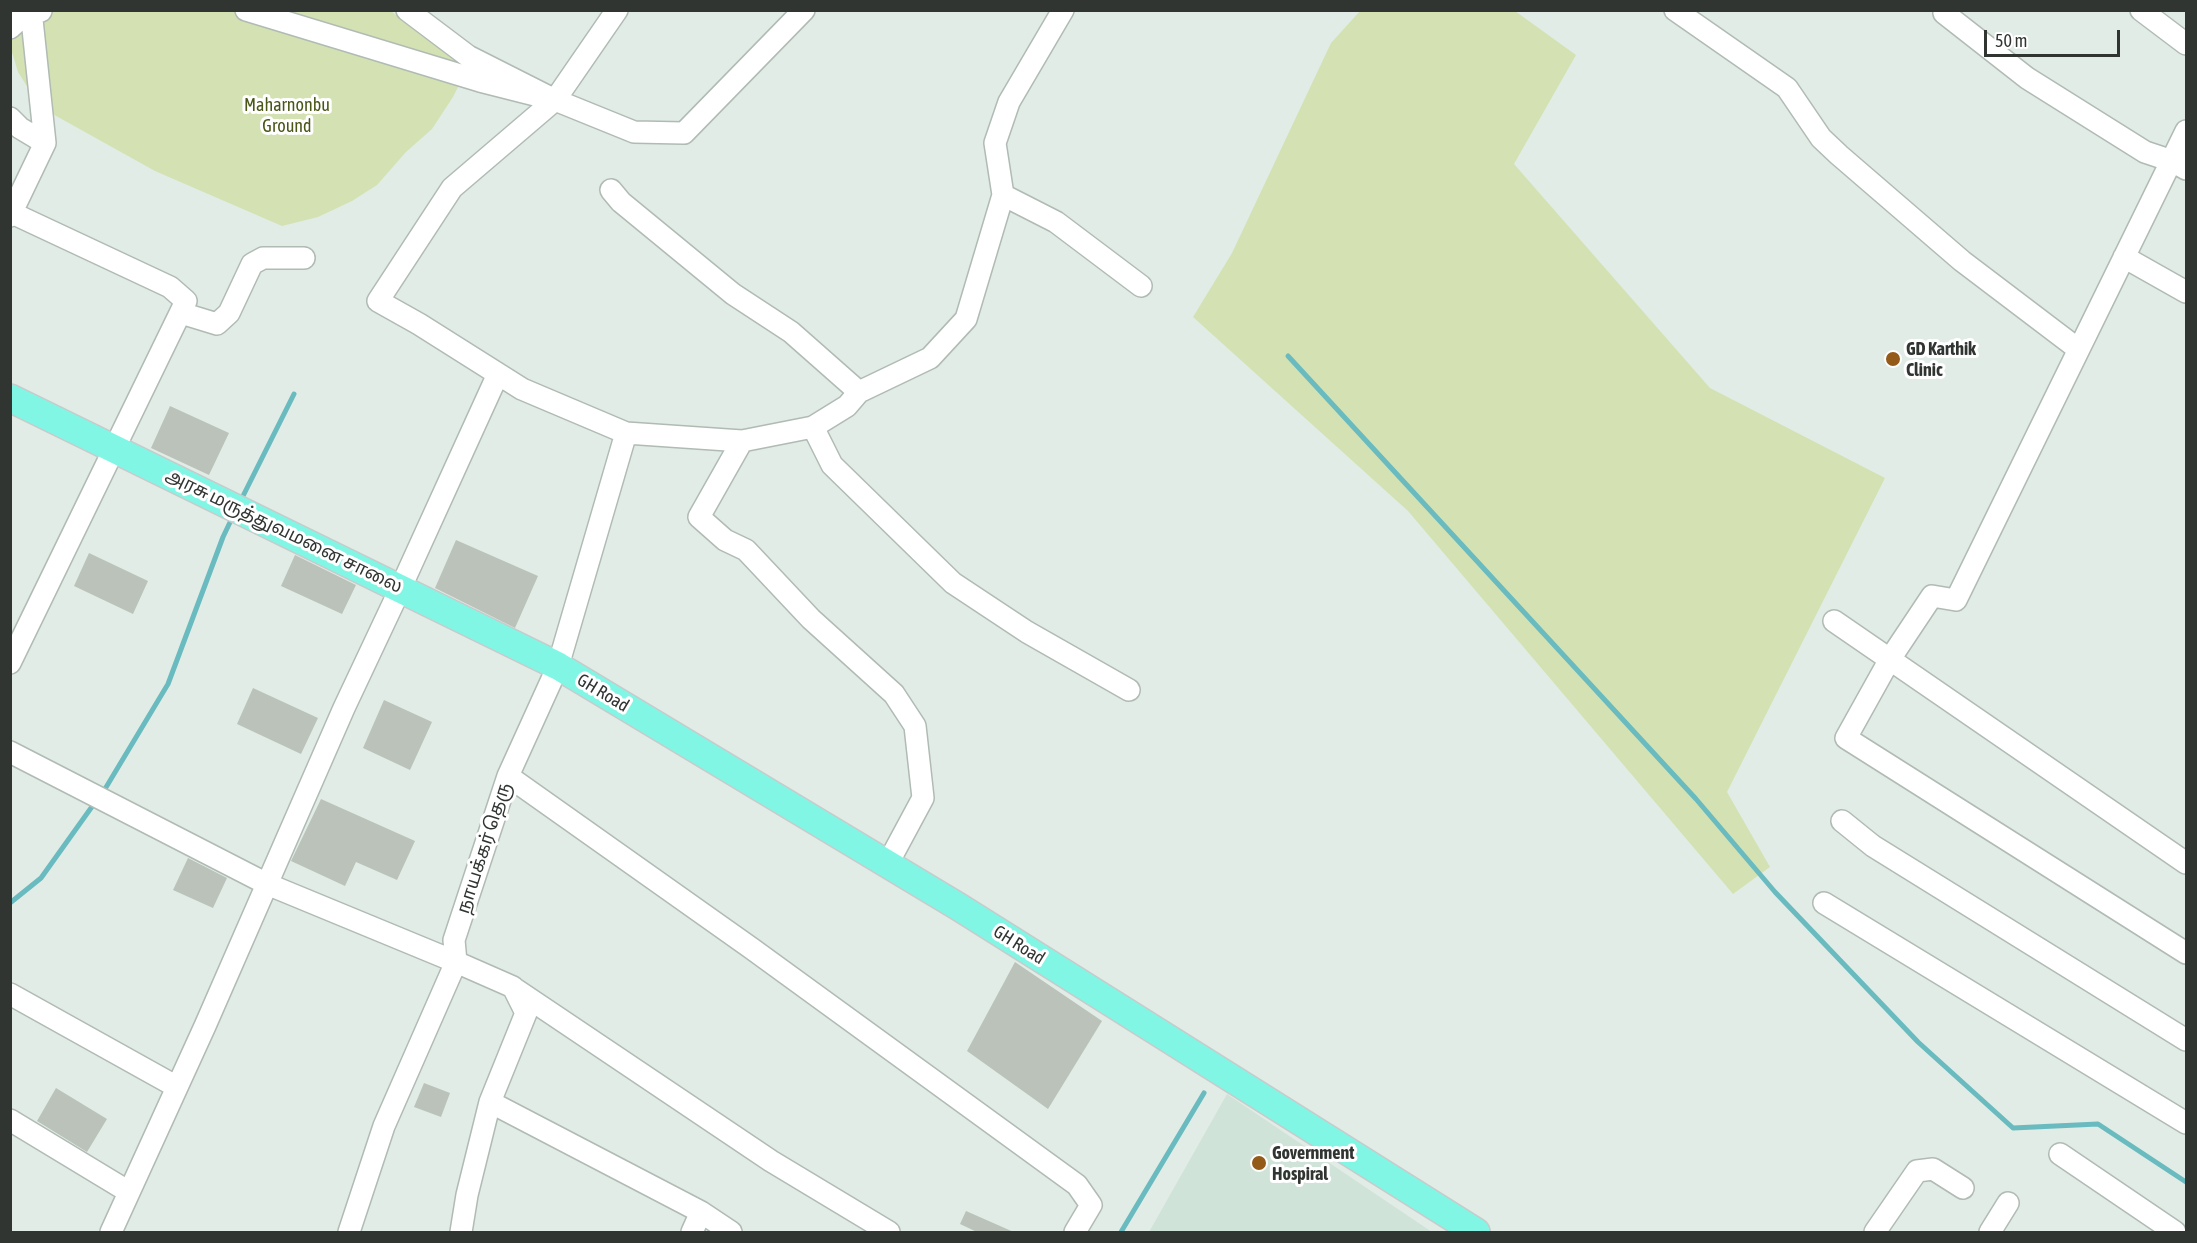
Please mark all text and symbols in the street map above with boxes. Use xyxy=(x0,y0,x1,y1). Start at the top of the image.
scale bar xyxy=(1987,18,2124,56)
text: 50 m xyxy=(1995,30,2027,51)
park label: Maharnonbu Ground xyxy=(244,94,330,136)
place label: GD Karthik Clinic xyxy=(1906,338,1976,380)
marker: GD Karthik Clinic xyxy=(1884,350,1902,368)
street label: அரசு மருத்துவமனை சாலை xyxy=(162,464,406,598)
street label: GH Road xyxy=(573,669,633,717)
street label: நாயக்கர் தெரு xyxy=(453,780,515,916)
street label: GH Road xyxy=(989,921,1049,969)
place label: Government Hospiral xyxy=(1272,1142,1354,1184)
marker: Government Hospiral xyxy=(1250,1154,1268,1172)

